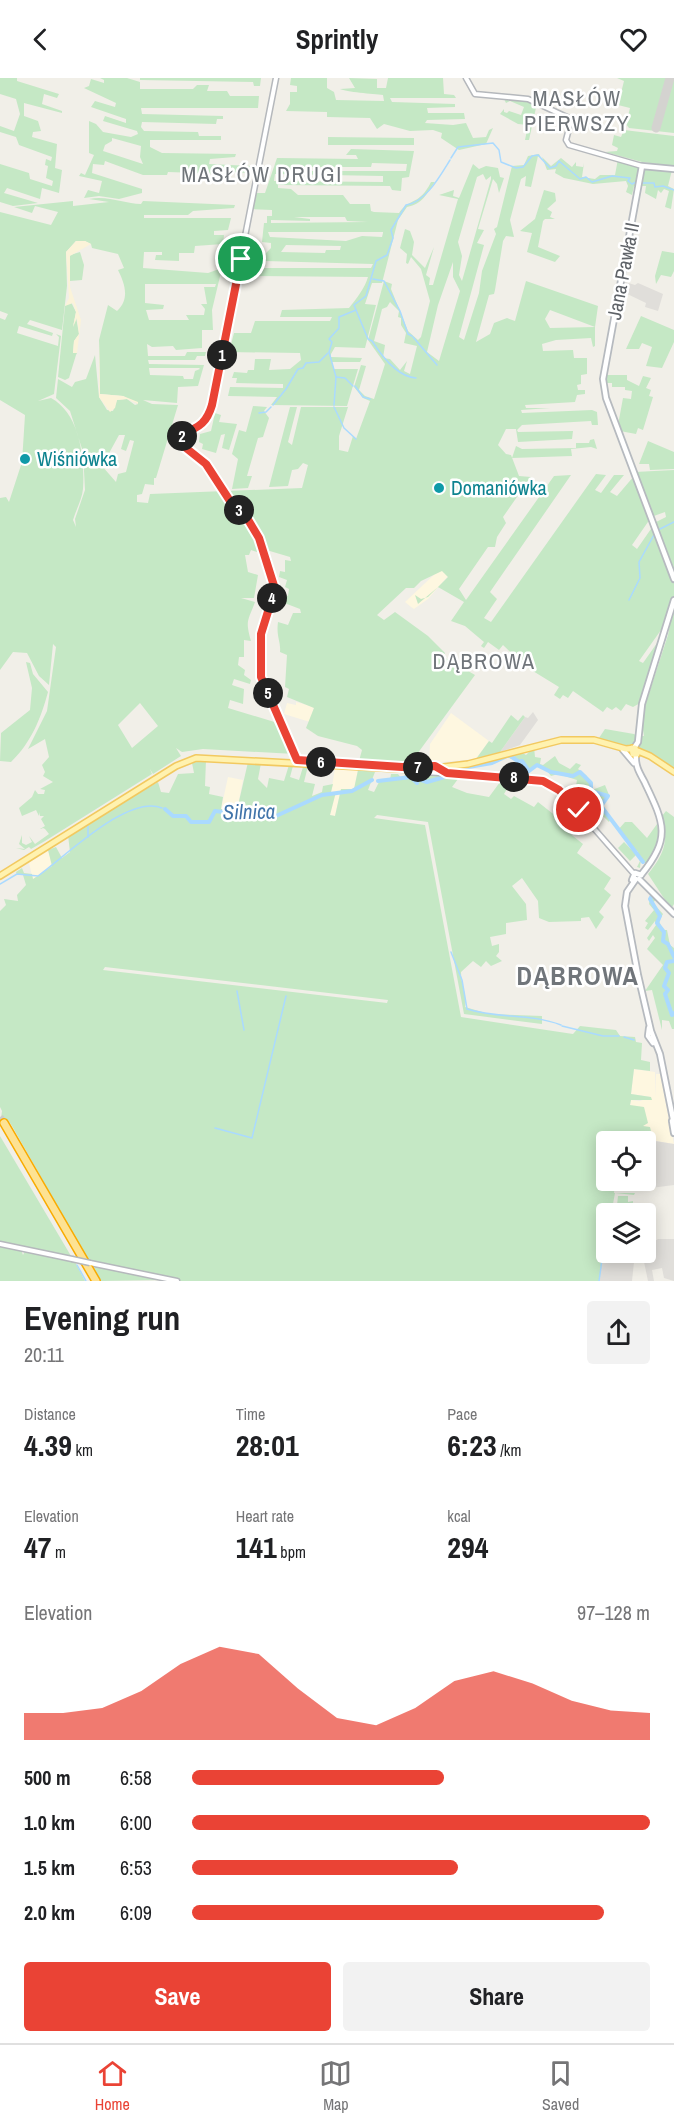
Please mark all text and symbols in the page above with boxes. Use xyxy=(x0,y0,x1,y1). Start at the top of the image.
text: Sprintly xyxy=(296,21,378,57)
icon: back xyxy=(24,23,57,56)
icon: heart xyxy=(617,23,650,56)
district label: MASŁÓW PIERWSZY xyxy=(524,83,630,138)
district label: MASŁÓW DRUGI xyxy=(181,159,343,189)
street label: Jana Pawła II xyxy=(600,220,645,322)
pin xyxy=(215,233,266,284)
icon: arrive xyxy=(224,242,257,275)
pin: 1 xyxy=(207,340,237,370)
text: 1 xyxy=(218,344,226,366)
pin: 2 xyxy=(167,421,197,451)
text: 2 xyxy=(178,425,186,447)
place label: Wiśniówka xyxy=(37,445,117,472)
marker: Wiśniówka xyxy=(18,452,32,466)
place label: Domaniówka xyxy=(451,474,547,501)
marker: Domaniówka xyxy=(432,481,446,495)
pin: 3 xyxy=(224,495,254,525)
text: 3 xyxy=(235,499,243,521)
pin: 4 xyxy=(257,583,287,613)
text: 4 xyxy=(268,587,276,609)
district label: DĄBROWA xyxy=(432,646,536,676)
pin: 5 xyxy=(253,678,283,708)
text: 5 xyxy=(264,682,272,704)
pin: 6 xyxy=(306,747,336,777)
text: 6 xyxy=(317,751,325,773)
pin: 7 xyxy=(403,752,433,782)
text: 7 xyxy=(414,756,422,778)
pin: 8 xyxy=(499,762,529,792)
text: 8 xyxy=(510,766,518,788)
pin xyxy=(553,784,604,835)
icon: check xyxy=(562,793,595,826)
water label: Silnica xyxy=(222,797,276,826)
district label: DĄBROWA xyxy=(516,958,640,993)
map controls xyxy=(596,1131,656,1263)
button: locate xyxy=(596,1131,656,1191)
button: layers xyxy=(596,1203,656,1263)
text: Evening run xyxy=(24,1296,180,1340)
button: share xyxy=(587,1301,650,1364)
text: 20:11 xyxy=(24,1341,64,1368)
text: Distance xyxy=(24,1403,76,1425)
text: Time xyxy=(236,1403,265,1425)
text: Pace xyxy=(447,1403,477,1425)
text: 4.39 xyxy=(24,1425,72,1465)
text: 28:01 xyxy=(236,1425,299,1465)
text: 6:23 xyxy=(447,1425,497,1465)
text: km xyxy=(72,1439,93,1461)
text: /km xyxy=(497,1439,521,1461)
text: Elevation xyxy=(24,1505,79,1527)
text: Heart rate xyxy=(236,1505,294,1527)
text: kcal xyxy=(447,1505,471,1527)
text: 47 xyxy=(24,1527,51,1567)
text: 141 xyxy=(236,1527,277,1567)
text: 294 xyxy=(447,1527,488,1567)
text: m xyxy=(51,1541,66,1563)
text: bpm xyxy=(277,1541,306,1563)
text: Elevation xyxy=(24,1599,92,1626)
text: 97–128 m xyxy=(577,1599,650,1626)
text: 500 m xyxy=(24,1764,71,1791)
text: 6:58 xyxy=(120,1764,152,1791)
text: 1.0 km xyxy=(24,1809,75,1836)
text: 6:00 xyxy=(120,1809,152,1836)
text: 1.5 km xyxy=(24,1854,75,1881)
text: 6:53 xyxy=(120,1854,152,1881)
text: 2.0 km xyxy=(24,1899,75,1926)
text: 6:09 xyxy=(120,1899,152,1926)
button: Save xyxy=(24,1962,331,2031)
button: Share xyxy=(343,1962,650,2031)
tab: Home xyxy=(95,2057,130,2115)
tab: Map xyxy=(319,2057,352,2115)
tab: Saved xyxy=(542,2057,579,2115)

